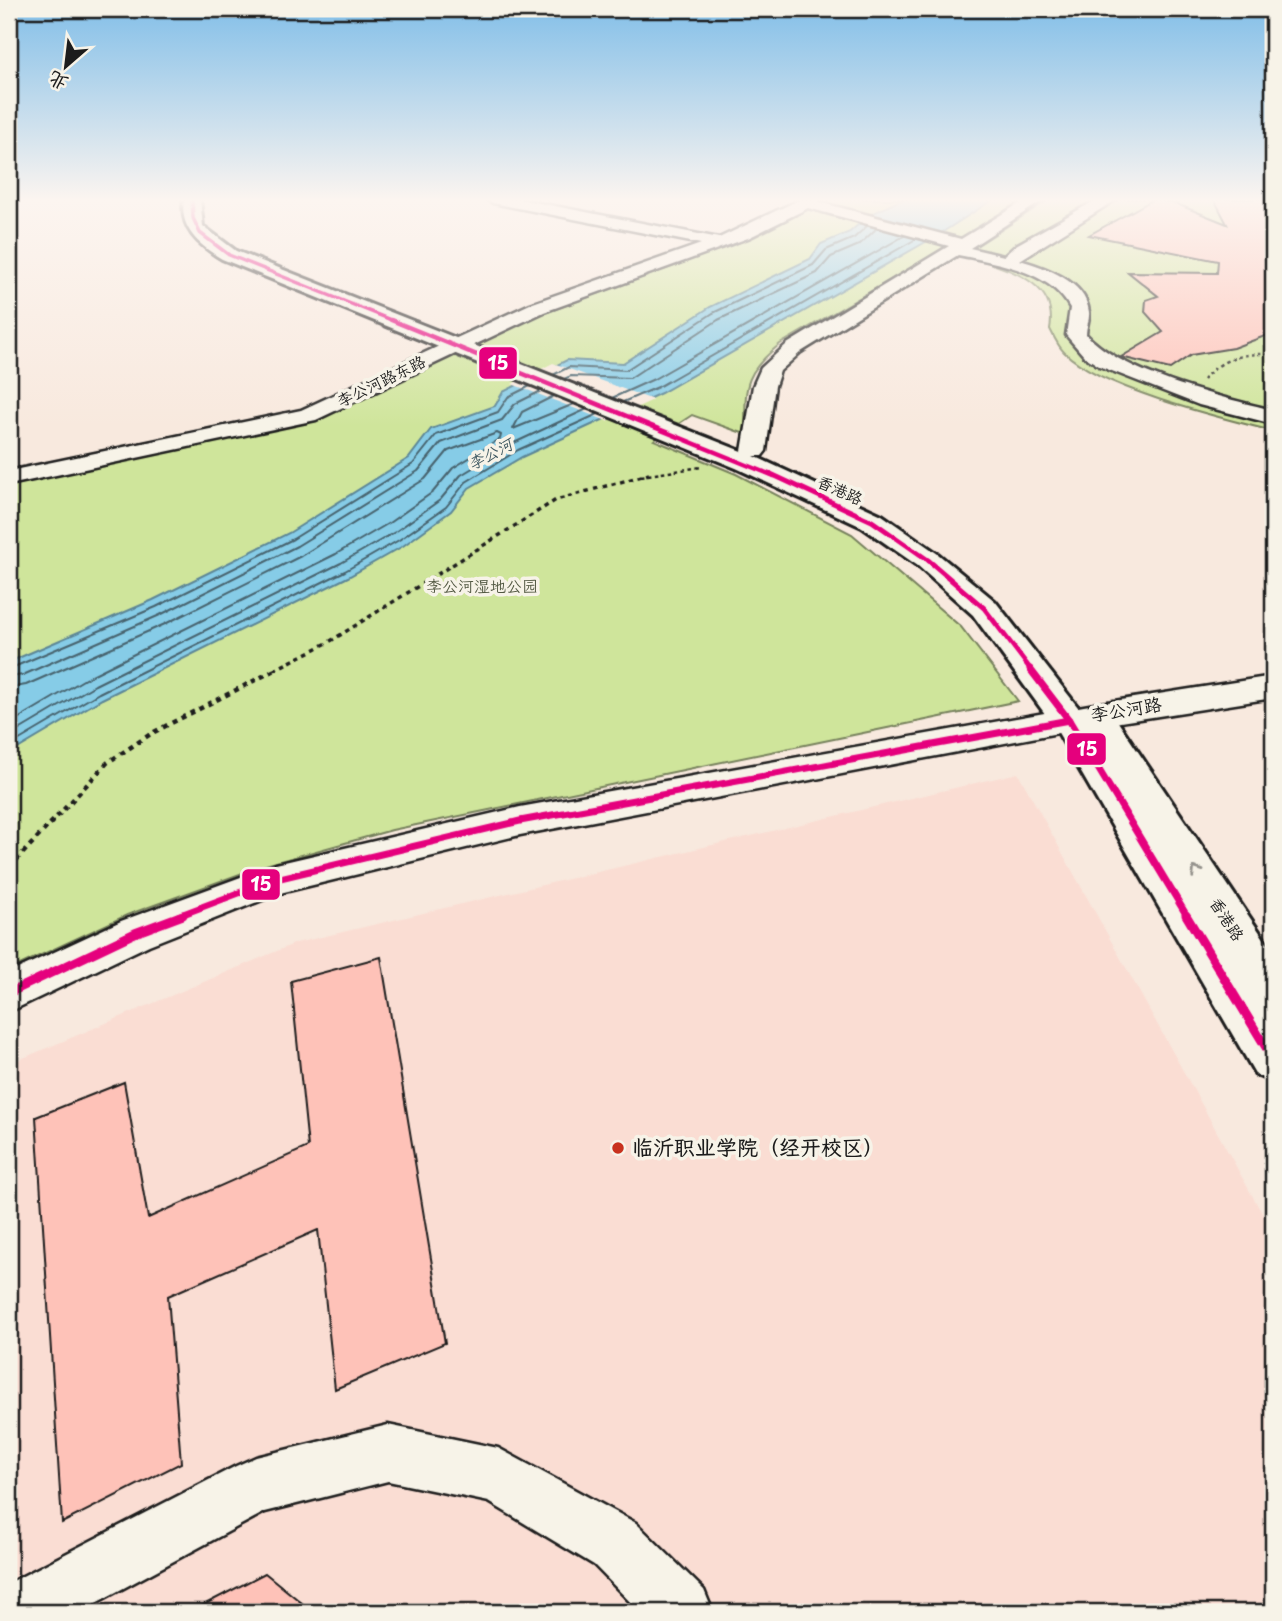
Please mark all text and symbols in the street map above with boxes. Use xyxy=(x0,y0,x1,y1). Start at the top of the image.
north arrow xyxy=(32,32,102,102)
text: 北 xyxy=(43,65,73,99)
line badge: 15 xyxy=(478,346,518,380)
street label: 李公河路东路 xyxy=(332,348,429,412)
text: 15 xyxy=(487,348,509,376)
water label: 李公河 xyxy=(463,430,519,475)
street label: 香港路 xyxy=(814,468,867,510)
park label: 李公河湿地公园 xyxy=(426,573,538,597)
street label: 李公河路 xyxy=(1088,690,1163,727)
line badge: 15 xyxy=(1066,732,1107,766)
text: 15 xyxy=(1076,734,1098,762)
one-way arrow xyxy=(1192,866,1205,879)
line badge: 15 xyxy=(241,868,281,901)
text: 15 xyxy=(250,869,272,897)
street label: 香港路 xyxy=(1205,892,1251,945)
place label: 临沂职业学院（经开校区） xyxy=(632,1130,884,1162)
marker: 临沂职业学院（经开校区） xyxy=(610,1140,626,1156)

